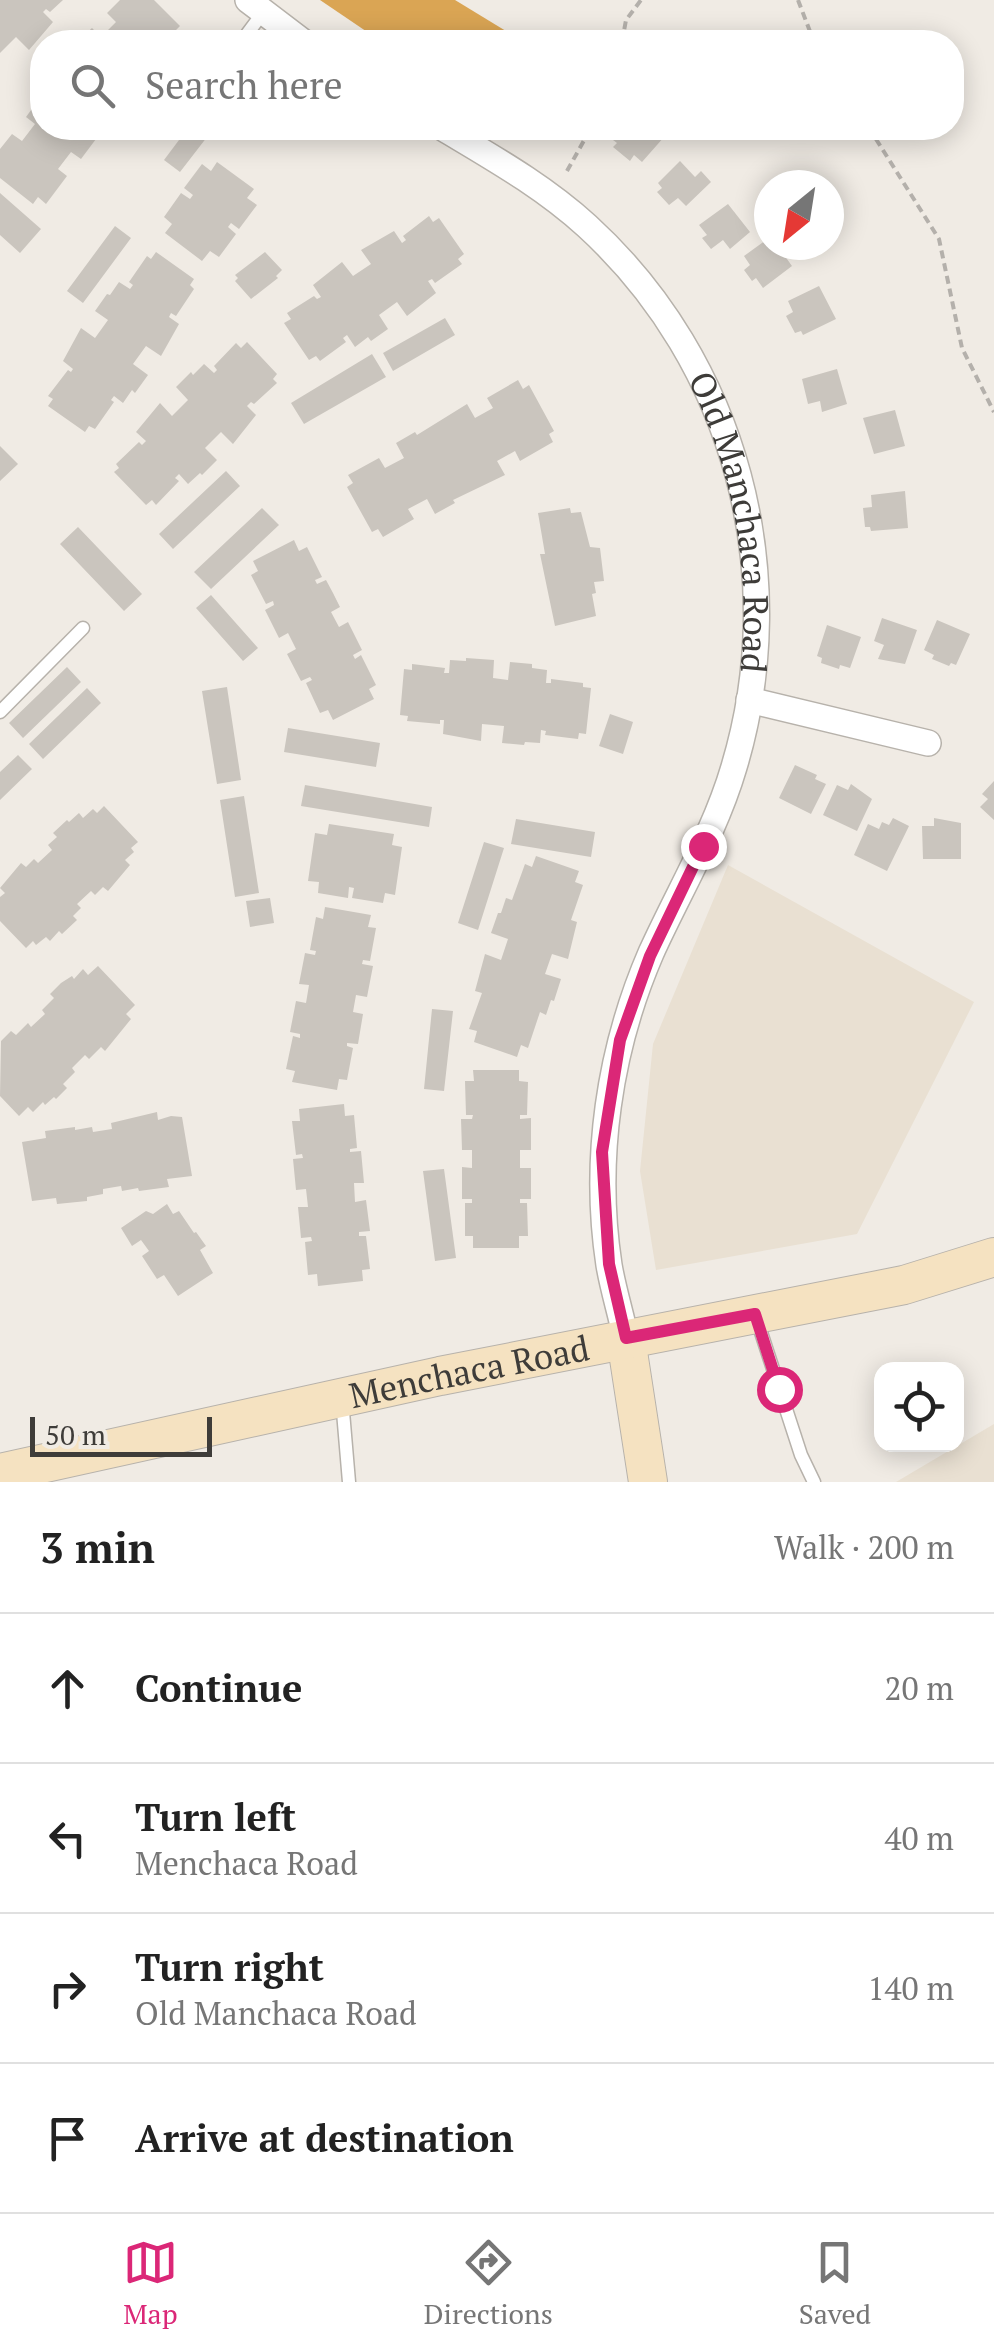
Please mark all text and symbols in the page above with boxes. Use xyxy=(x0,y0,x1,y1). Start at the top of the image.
search box xyxy=(30,30,964,140)
icon: search xyxy=(65,58,120,113)
text: Search here xyxy=(145,60,343,110)
north arrow xyxy=(754,170,844,260)
street label: Old Manchaca Road xyxy=(679,364,780,675)
route end xyxy=(681,824,727,870)
street label: Menchaca Road xyxy=(345,1324,593,1418)
map controls xyxy=(874,1362,964,1452)
button: locate xyxy=(874,1362,964,1452)
route start xyxy=(757,1367,803,1413)
scale bar xyxy=(30,1412,212,1456)
text: 50 m xyxy=(45,1416,106,1453)
text: 3 min xyxy=(40,1519,155,1575)
text: Walk · 200 m xyxy=(774,1526,954,1568)
icon: ahead xyxy=(40,1661,95,1716)
text: Continue xyxy=(135,1663,302,1713)
text: 20 m xyxy=(884,1667,954,1709)
text: Turn left xyxy=(135,1792,296,1842)
icon: left xyxy=(40,1811,95,1866)
text: 40 m xyxy=(884,1817,954,1859)
text: Menchaca Road xyxy=(135,1842,358,1884)
text: Turn right xyxy=(135,1942,324,1992)
icon: right xyxy=(40,1961,95,2016)
text: 140 m xyxy=(867,1967,954,2009)
text: Old Manchaca Road xyxy=(135,1992,417,2034)
icon: arrive xyxy=(40,2111,95,2166)
text: Arrive at destination xyxy=(135,2113,514,2163)
tab: Map xyxy=(123,2235,178,2332)
tab: Directions xyxy=(424,2235,553,2332)
tab: Saved xyxy=(799,2235,871,2332)

